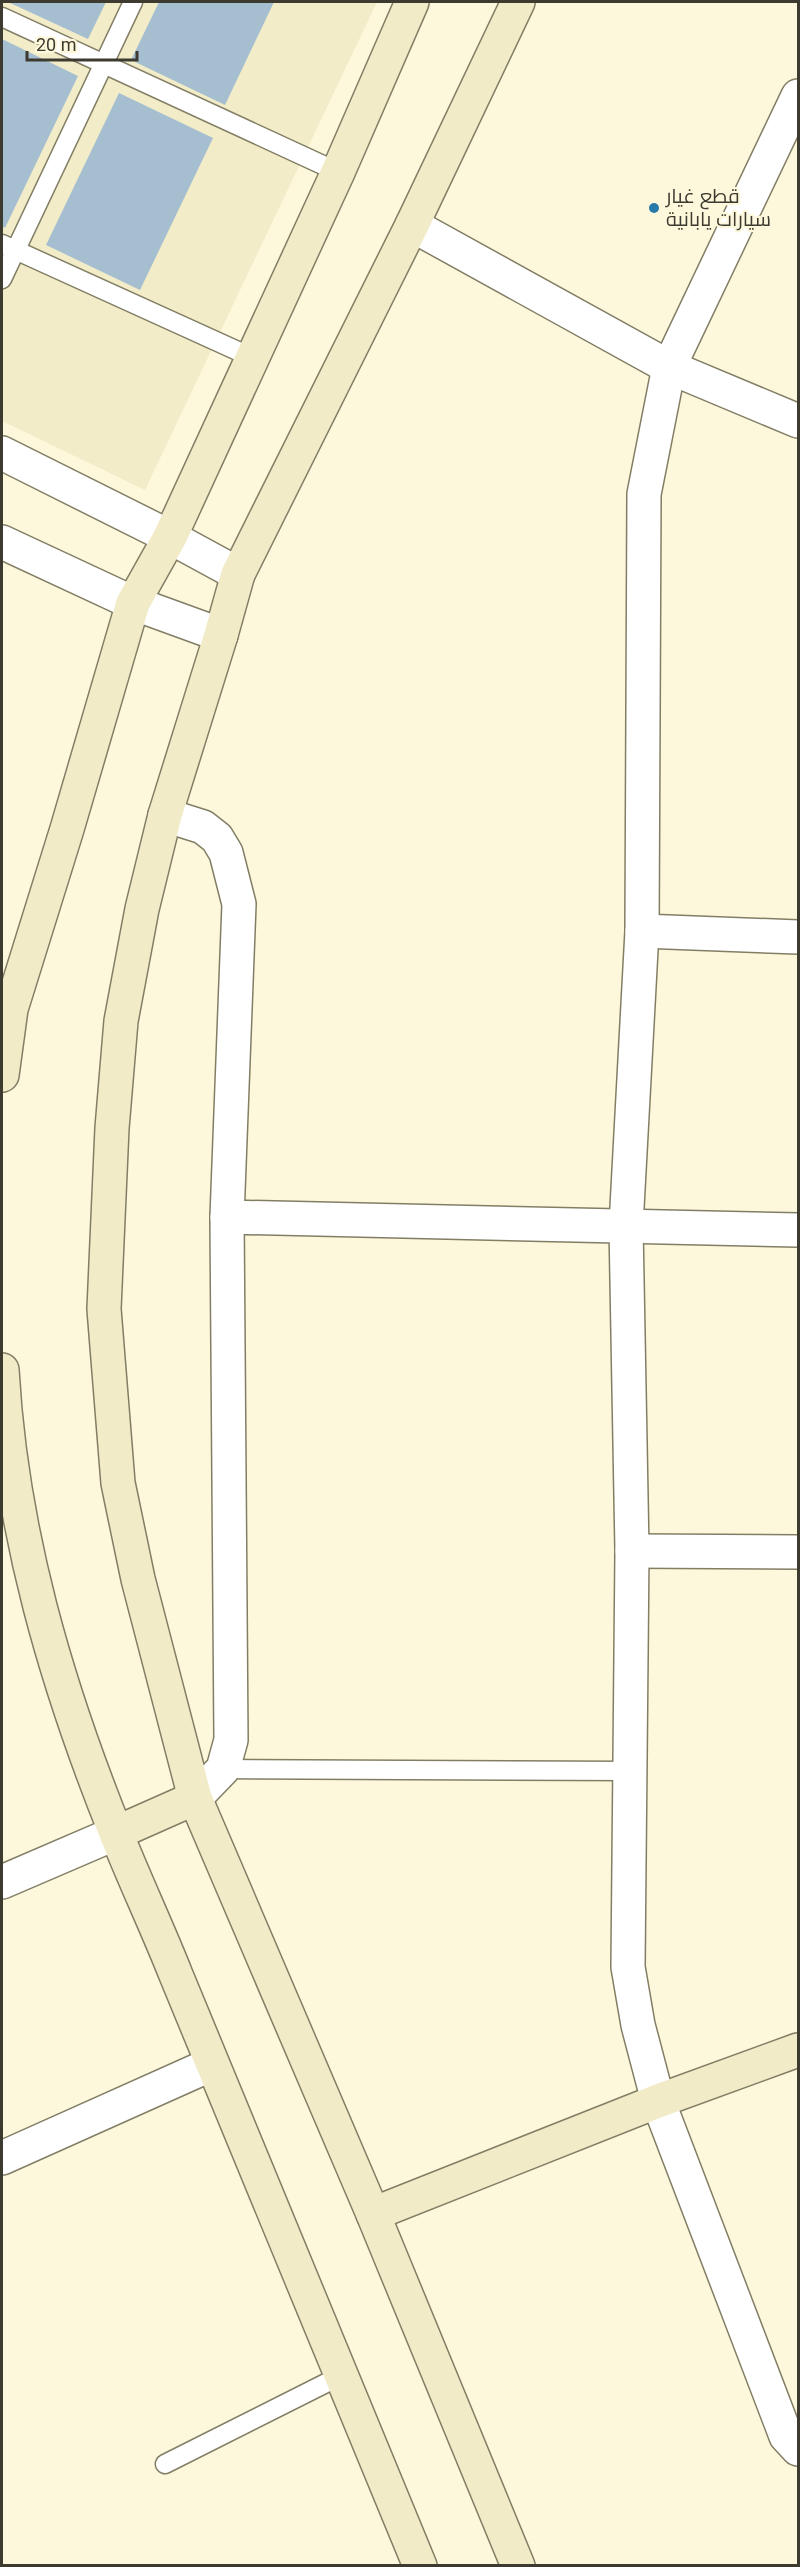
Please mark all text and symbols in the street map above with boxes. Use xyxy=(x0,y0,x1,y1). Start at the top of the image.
scale bar xyxy=(27,24,136,62)
text: 20 m xyxy=(36,34,76,55)
place label: قطع غيار سيارات يابانية xyxy=(665,184,771,231)
marker: قطع غيار سيارات يابانية xyxy=(647,201,661,215)

